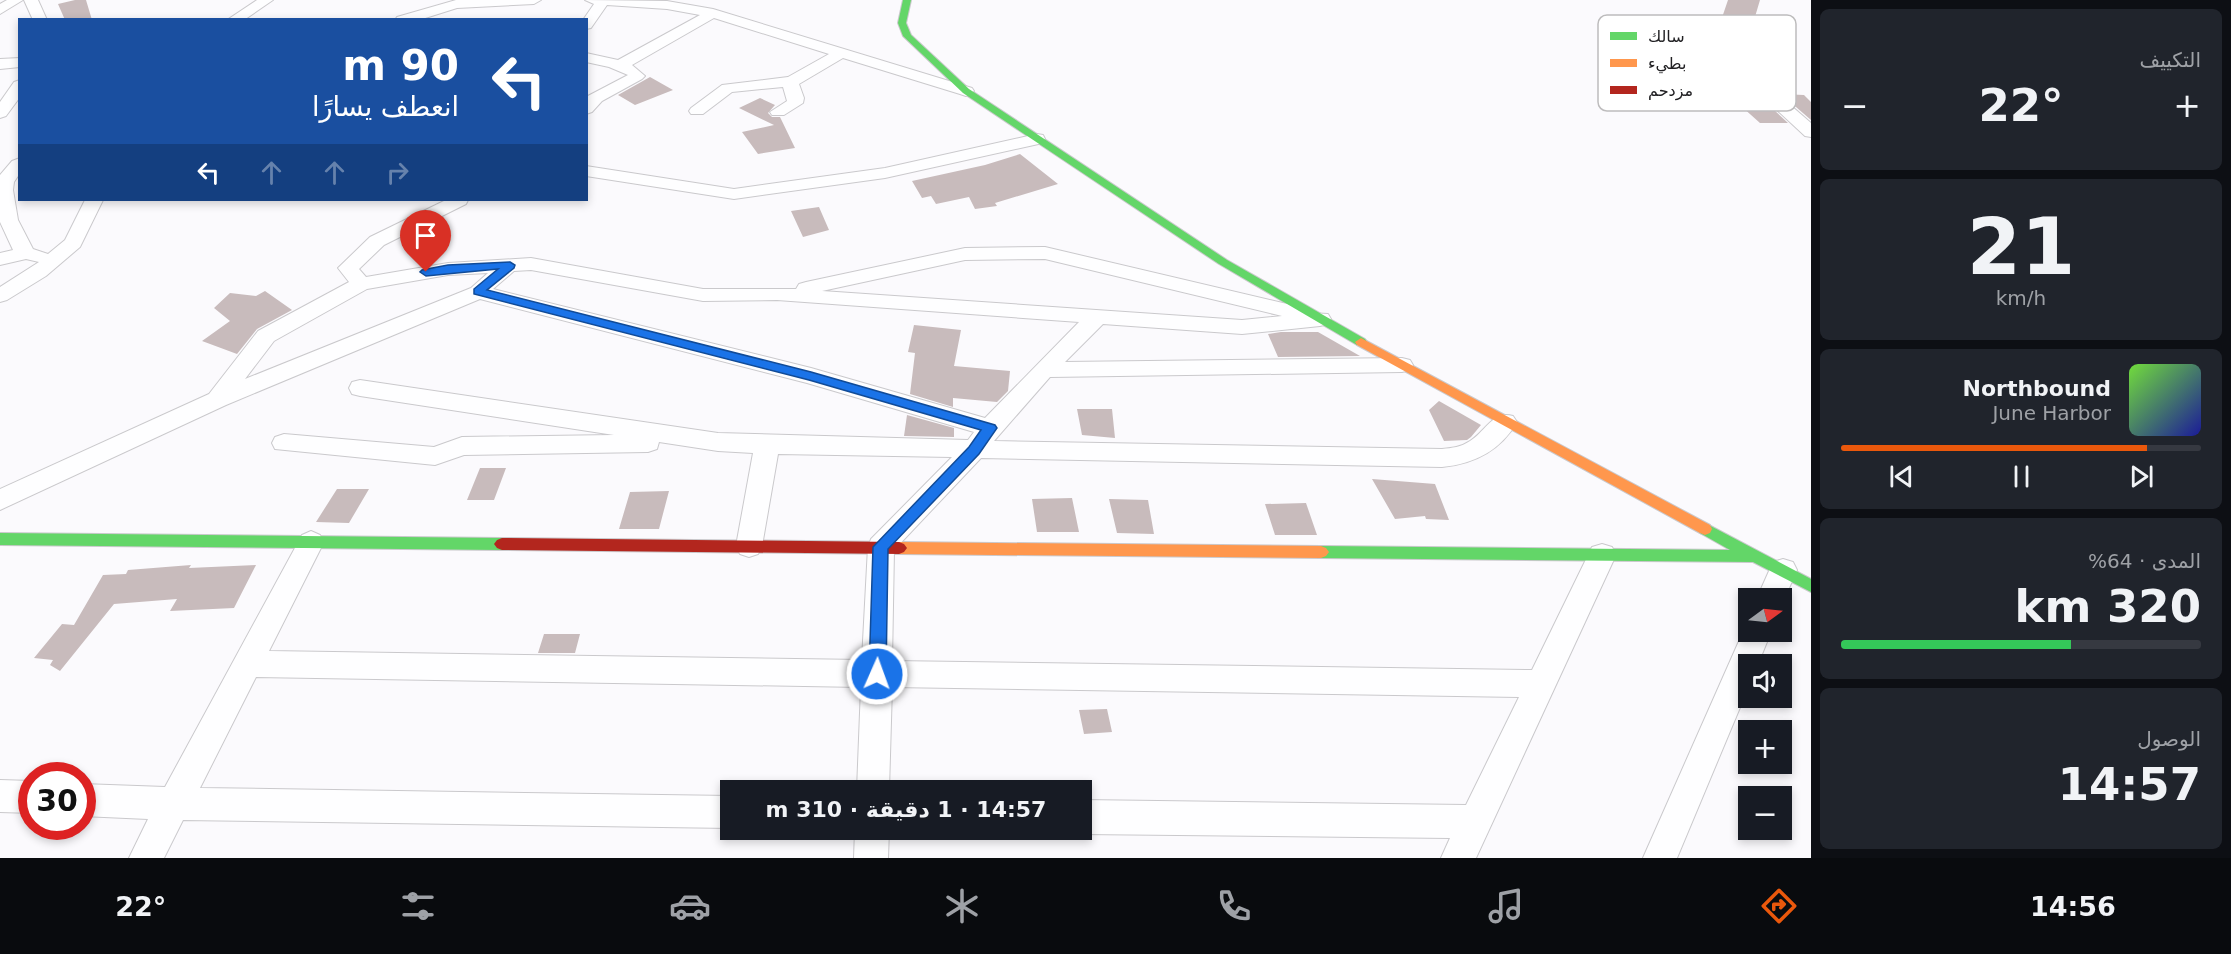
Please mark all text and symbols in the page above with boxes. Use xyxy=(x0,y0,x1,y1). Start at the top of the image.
legend xyxy=(1598,15,1796,111)
text: سالك xyxy=(1648,27,1685,46)
text: 90 m xyxy=(342,41,459,90)
icon: left xyxy=(480,42,558,120)
text: التكييف xyxy=(2139,48,2201,72)
text: بطيء xyxy=(1648,54,1686,74)
text: 22° xyxy=(1978,79,2064,132)
text: مزدحم xyxy=(1648,81,1693,101)
text: − xyxy=(1841,86,1869,125)
text: + xyxy=(2173,86,2201,125)
text: انعطف يسارًا xyxy=(312,91,459,122)
icon: left xyxy=(192,156,225,189)
icon: ahead xyxy=(255,156,288,189)
icon: ahead xyxy=(318,156,351,189)
icon: right xyxy=(381,156,414,189)
text: 21 xyxy=(1967,202,2075,292)
pin xyxy=(400,210,451,272)
icon: arrive xyxy=(409,219,442,252)
text: km/h xyxy=(1996,286,2046,310)
text: Northbound xyxy=(1963,376,2111,401)
text: June Harbor xyxy=(1992,401,2111,425)
icon: previous xyxy=(1885,460,1918,493)
icon: pause xyxy=(2005,460,2038,493)
icon: next xyxy=(2125,460,2158,493)
text: المدى · 64% xyxy=(2088,549,2201,573)
text: 320 km xyxy=(2015,580,2201,633)
north arrow xyxy=(1738,588,1792,642)
map controls xyxy=(1738,588,1792,840)
position arrow xyxy=(845,642,909,706)
button: sound xyxy=(1738,654,1792,708)
button: + xyxy=(1738,720,1792,774)
text: الوصول xyxy=(2137,727,2201,751)
text: 14:57 xyxy=(2058,758,2201,811)
speed limit sign: 30 xyxy=(18,762,96,840)
button: − xyxy=(1738,786,1792,840)
text: 14:57 · 1 دقيقة · 310 m xyxy=(766,797,1046,822)
icon: filters xyxy=(397,885,439,927)
icon: car xyxy=(669,885,711,927)
icon: climate xyxy=(941,885,983,927)
icon: phone xyxy=(1213,885,1255,927)
icon: music xyxy=(1485,885,1527,927)
icon: directions xyxy=(1758,885,1800,927)
text: 22° xyxy=(115,891,166,922)
text: 14:56 xyxy=(2030,891,2116,922)

